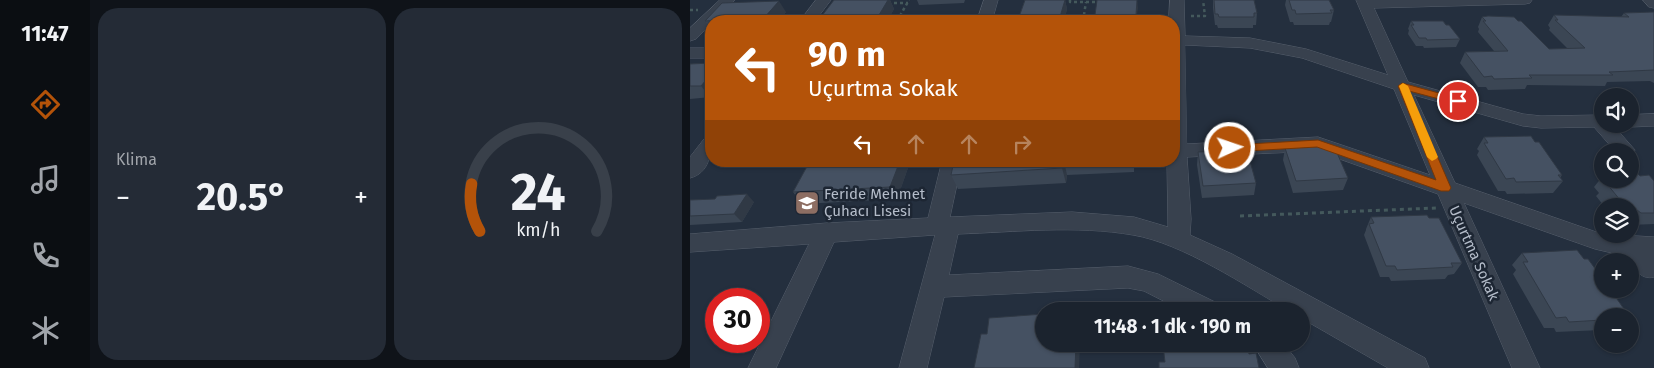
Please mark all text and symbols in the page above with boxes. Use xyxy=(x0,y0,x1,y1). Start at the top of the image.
text: 11:47 xyxy=(21,20,69,47)
text: 90 m xyxy=(808,33,886,75)
icon: left xyxy=(725,35,790,100)
text: Uçurtma Sokak xyxy=(808,75,958,102)
pin xyxy=(1437,80,1479,122)
icon: directions xyxy=(28,87,63,122)
icon: arrive xyxy=(1444,87,1472,115)
map controls xyxy=(1594,88,1639,353)
button: sound xyxy=(1594,88,1639,133)
position arrow xyxy=(1203,121,1255,173)
icon: left xyxy=(849,130,877,158)
icon: ahead xyxy=(902,130,930,158)
icon: ahead xyxy=(955,130,983,158)
icon: right xyxy=(1008,130,1036,158)
button: search xyxy=(1594,143,1639,188)
text: Klima xyxy=(116,150,157,169)
text: 24 xyxy=(511,161,565,224)
icon: music xyxy=(28,162,63,197)
text: 20.5° xyxy=(196,174,288,220)
text: − xyxy=(116,181,130,214)
text: + xyxy=(354,181,368,214)
place label: Feride Mehmet Çuhacı Lisesi xyxy=(824,185,926,220)
school or university icon: Feride Mehmet Çuhacı Lisesi xyxy=(794,190,820,216)
button: layers xyxy=(1594,198,1639,243)
street label: Uçurtma Sokak xyxy=(1445,203,1503,304)
text: km/h xyxy=(516,219,560,241)
icon: phone xyxy=(28,238,63,273)
button: + xyxy=(1594,253,1639,298)
speed limit sign: 30 xyxy=(705,288,770,353)
button: − xyxy=(1594,308,1639,353)
icon: climate xyxy=(28,313,63,348)
text: 11:48 · 1 dk · 190 m xyxy=(1094,315,1251,338)

